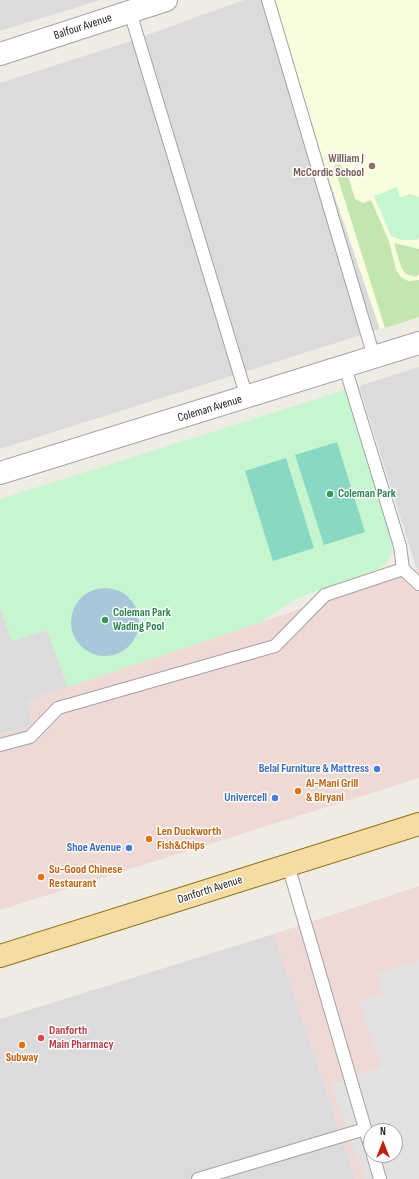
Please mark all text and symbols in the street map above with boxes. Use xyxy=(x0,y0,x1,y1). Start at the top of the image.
street label: Balfour Avenue xyxy=(52,11,114,43)
place label: William J McCordic School xyxy=(293,152,364,180)
marker: William J McCordic School xyxy=(367,161,377,171)
street label: Coleman Avenue xyxy=(176,392,244,426)
place label: Coleman Park xyxy=(338,487,396,501)
marker: Coleman Park xyxy=(325,489,335,499)
place label: Coleman Park Wading Pool xyxy=(113,606,171,634)
marker: Coleman Park Wading Pool xyxy=(100,615,110,625)
place label: Belal Furniture & Mattress xyxy=(259,762,369,776)
marker: Belal Furniture & Mattress xyxy=(372,764,382,774)
place label: Al-Mani Grill & Biryani xyxy=(306,777,358,805)
marker: Al-Mani Grill & Biryani xyxy=(293,786,303,796)
place label: Univercell xyxy=(224,791,267,805)
marker: Univercell xyxy=(270,793,280,803)
place label: Len Duckworth Fish&Chips xyxy=(157,825,221,853)
marker: Len Duckworth Fish&Chips xyxy=(144,834,154,844)
place label: Shoe Avenue xyxy=(67,841,121,855)
marker: Shoe Avenue xyxy=(124,843,134,853)
place label: Su-Good Chinese Restaurant xyxy=(49,863,122,891)
marker: Su-Good Chinese Restaurant xyxy=(36,872,46,882)
street label: Danforth Avenue xyxy=(176,873,244,907)
place label: Danforth Main Pharmacy xyxy=(49,1024,113,1052)
marker: Danforth Main Pharmacy xyxy=(36,1033,46,1043)
marker: Subway xyxy=(17,1040,27,1050)
place label: Subway xyxy=(6,1051,38,1065)
north arrow xyxy=(363,1123,403,1163)
text: N xyxy=(380,1125,386,1138)

